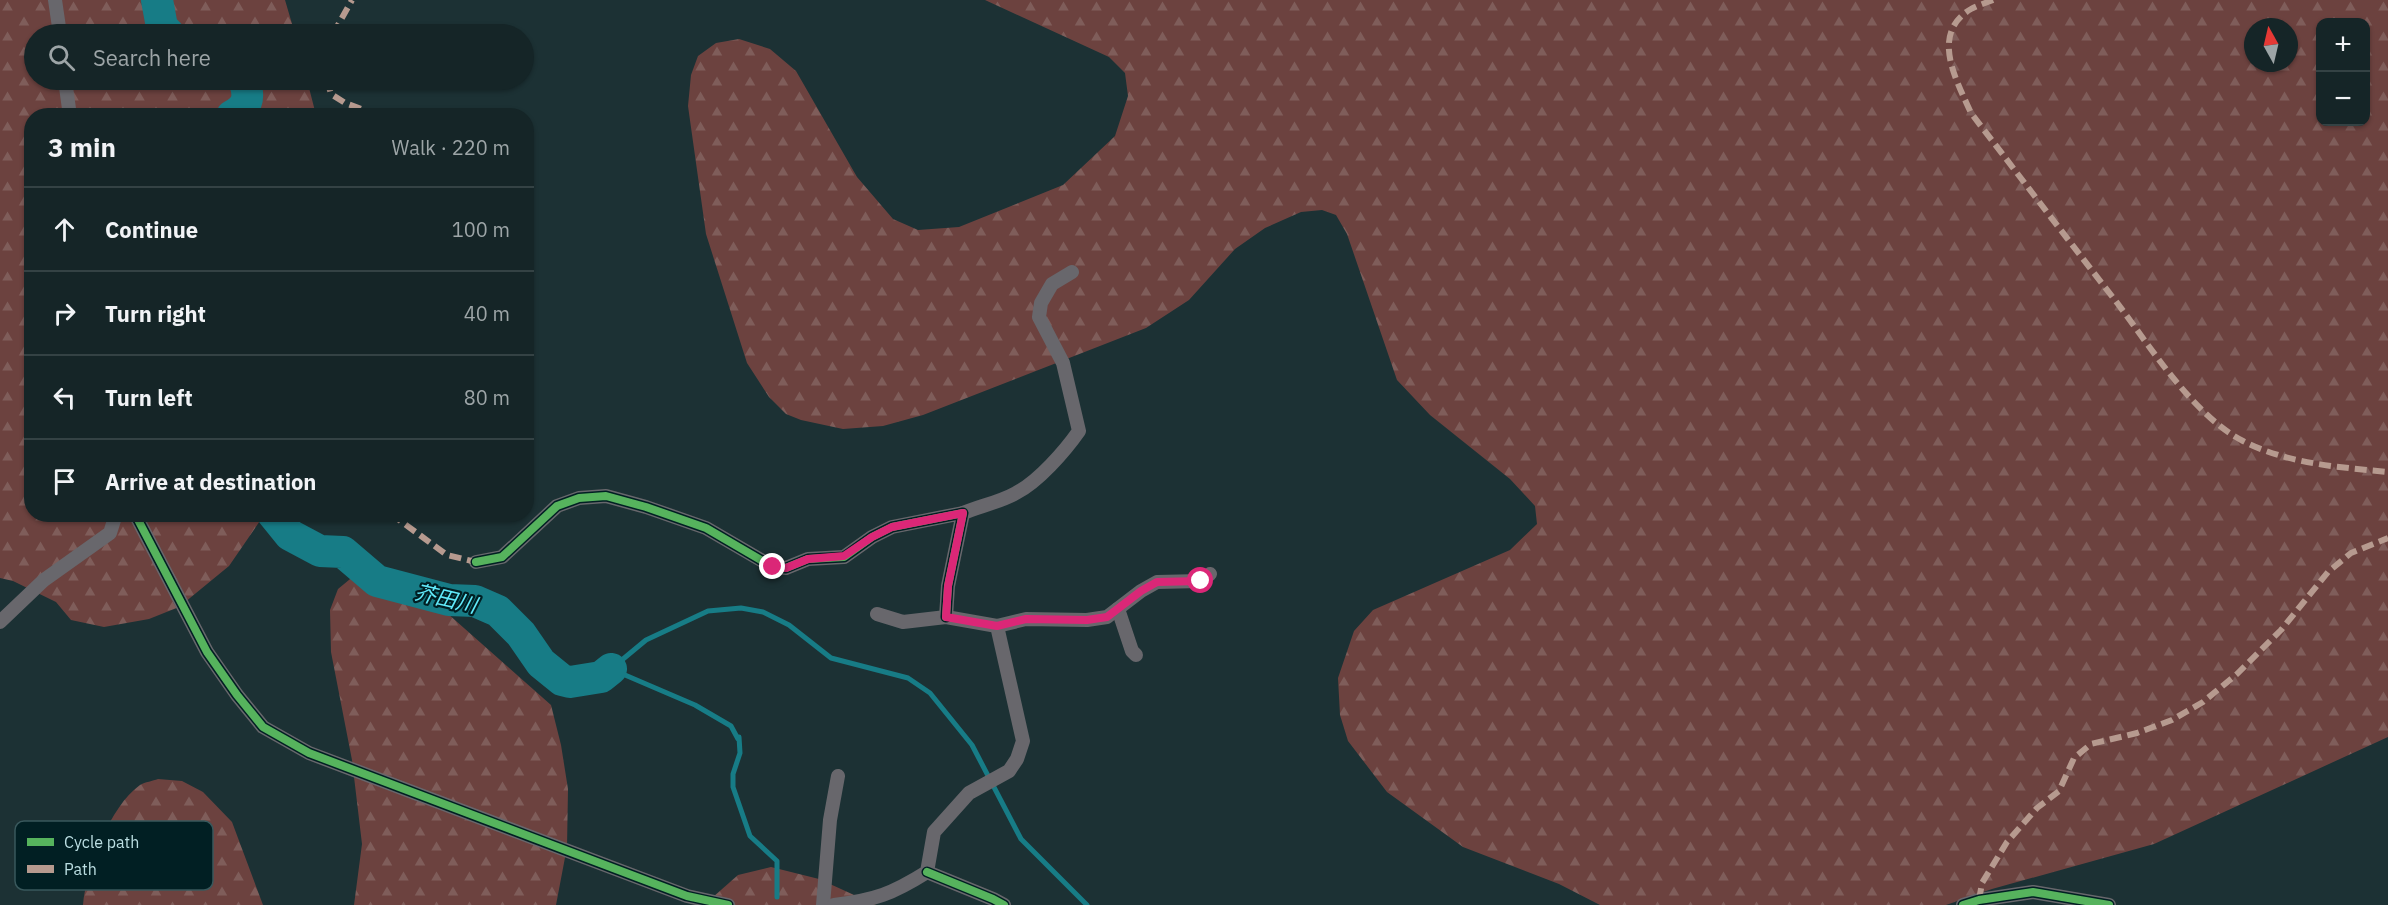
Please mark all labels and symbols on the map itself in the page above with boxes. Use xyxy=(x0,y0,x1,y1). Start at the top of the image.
north arrow xyxy=(2244,18,2298,72)
route end xyxy=(759,553,785,579)
route start xyxy=(1187,567,1213,593)
water label: 芥田川 xyxy=(412,577,482,619)
legend xyxy=(15,821,213,890)
text: Cycle path xyxy=(64,832,139,852)
text: Path xyxy=(64,859,97,879)

